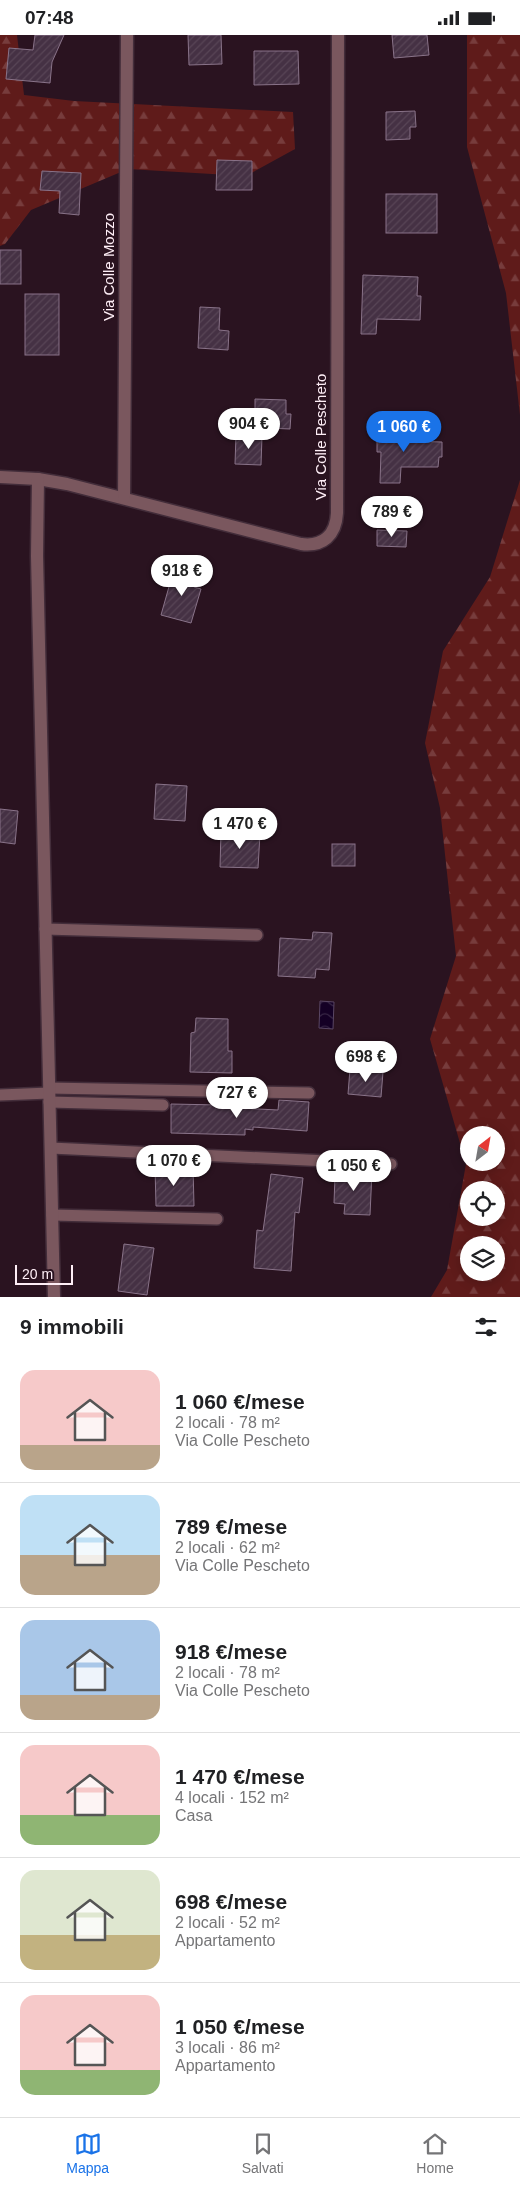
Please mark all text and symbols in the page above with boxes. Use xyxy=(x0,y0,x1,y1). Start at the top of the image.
text: 07:48 xyxy=(25,7,74,28)
street label: Via Colle Mozzo xyxy=(100,213,117,321)
street label: Via Colle Pescheto xyxy=(312,374,329,500)
pin: 904 € xyxy=(214,407,284,450)
pin: 1 060 € xyxy=(358,411,450,453)
text: 904 € xyxy=(229,415,269,432)
text: 1 060 € xyxy=(377,418,431,435)
pin: 789 € xyxy=(357,495,427,538)
text: 789 € xyxy=(372,503,412,520)
pin: 918 € xyxy=(147,555,217,597)
text: 918 € xyxy=(162,562,202,579)
pin: 1 470 € xyxy=(194,807,286,850)
text: 1 470 € xyxy=(213,815,267,832)
pin: 698 € xyxy=(331,1041,401,1083)
text: 698 € xyxy=(346,1048,386,1065)
pin: 727 € xyxy=(202,1077,272,1119)
text: 727 € xyxy=(217,1084,257,1101)
north arrow xyxy=(460,1126,505,1171)
map controls xyxy=(460,1126,505,1281)
pin: 1 070 € xyxy=(128,1145,220,1187)
pin: 1 050 € xyxy=(308,1149,400,1192)
text: 1 070 € xyxy=(147,1152,201,1169)
text: 1 050 € xyxy=(327,1157,381,1174)
button: locate xyxy=(460,1181,505,1226)
button: layers xyxy=(460,1236,505,1281)
scale bar xyxy=(15,1262,72,1285)
text: 20 m xyxy=(22,1266,53,1282)
icon: filters xyxy=(472,1313,500,1341)
text: 9 immobili xyxy=(20,1315,124,1338)
icon: home xyxy=(60,1390,120,1450)
text: 1 060 €/mese xyxy=(175,1390,305,1413)
text: 2 locali · 78 m² xyxy=(175,1414,280,1431)
text: Via Colle Pescheto xyxy=(175,1432,310,1449)
icon: home xyxy=(60,1515,120,1575)
text: 789 €/mese xyxy=(175,1515,287,1538)
text: 2 locali · 62 m² xyxy=(175,1539,280,1556)
text: Via Colle Pescheto xyxy=(175,1557,310,1574)
icon: home xyxy=(60,1640,120,1700)
text: 918 €/mese xyxy=(175,1640,287,1663)
text: 2 locali · 78 m² xyxy=(175,1664,280,1681)
text: Via Colle Pescheto xyxy=(175,1682,310,1699)
icon: home xyxy=(60,1765,120,1825)
text: 1 470 €/mese xyxy=(175,1765,305,1788)
text: 4 locali · 152 m² xyxy=(175,1789,289,1806)
text: Casa xyxy=(175,1807,212,1824)
icon: home xyxy=(60,1890,120,1950)
text: 698 €/mese xyxy=(175,1890,287,1913)
text: 2 locali · 52 m² xyxy=(175,1914,280,1931)
text: Appartamento xyxy=(175,1932,276,1949)
icon: home xyxy=(60,2015,120,2075)
text: 1 050 €/mese xyxy=(175,2015,305,2038)
text: 3 locali · 86 m² xyxy=(175,2039,280,2056)
text: Appartamento xyxy=(175,2057,276,2074)
tab: Mappa xyxy=(66,2130,109,2176)
tab: Salvati xyxy=(242,2130,284,2176)
tab: Home xyxy=(416,2130,454,2176)

